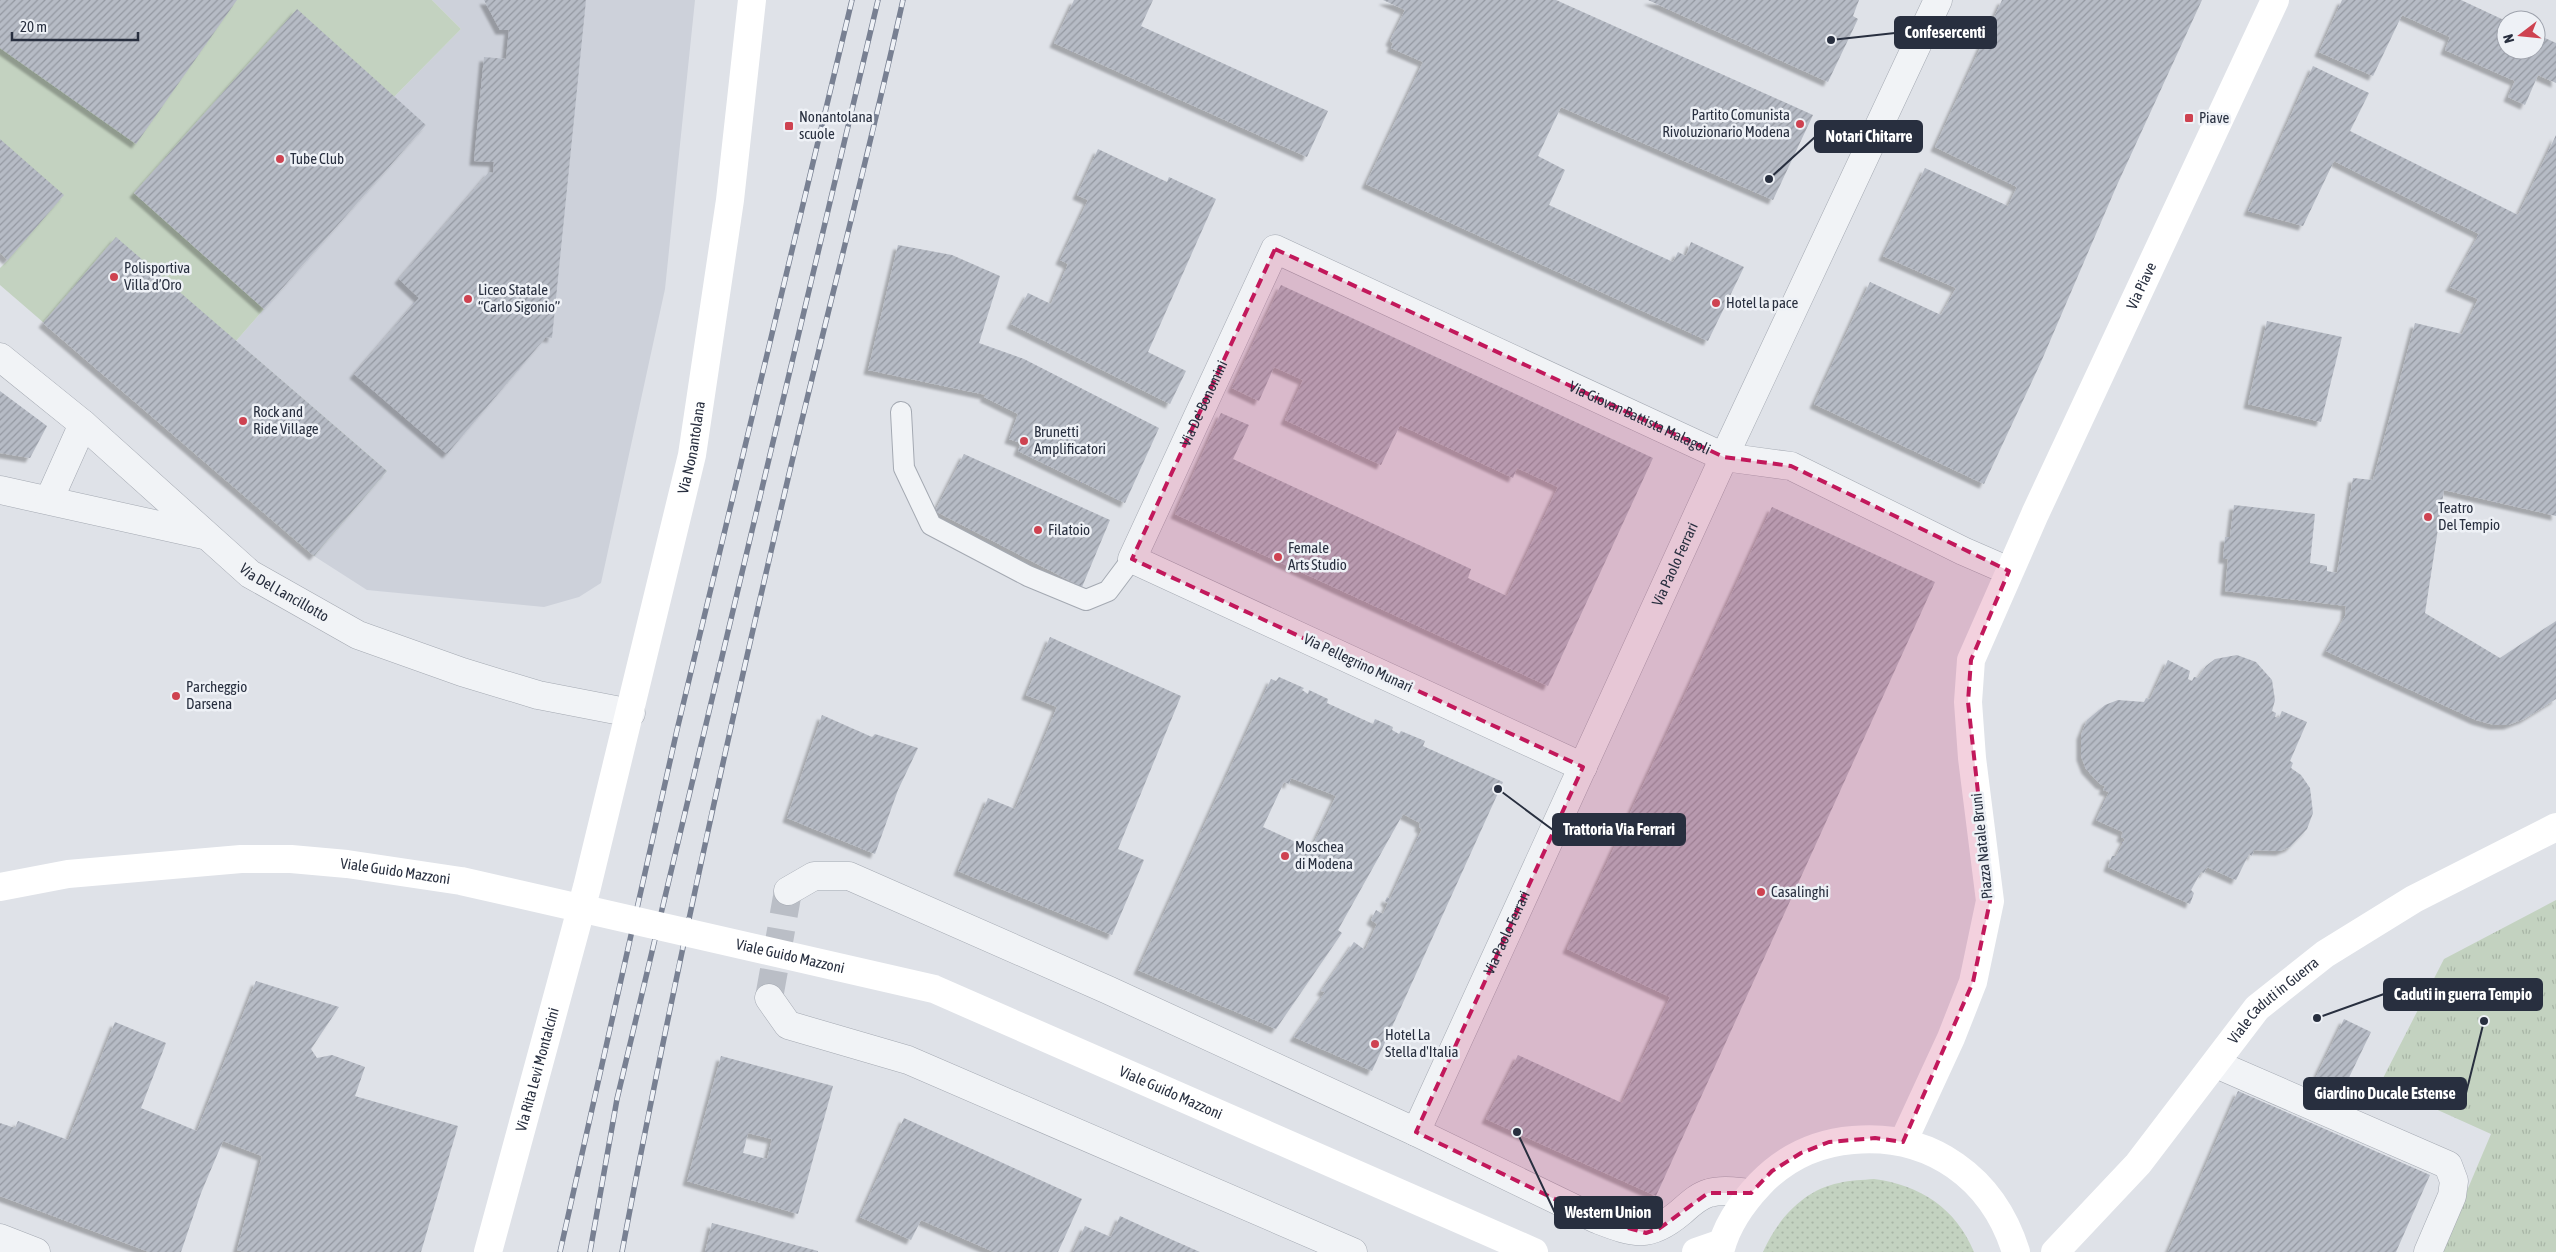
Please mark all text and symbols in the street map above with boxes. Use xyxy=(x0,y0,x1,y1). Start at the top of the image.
scale bar xyxy=(12,10,139,42)
north arrow xyxy=(2496,10,2546,60)
callout: Confesercenti xyxy=(1895,17,1996,48)
text: 20 m xyxy=(20,18,47,35)
text: Confesercenti xyxy=(1904,23,1986,41)
text: N xyxy=(2500,32,2517,45)
place label: Partito Comunista Rivoluzionario Modena xyxy=(1662,106,1790,140)
place label: Nonantolana scuole xyxy=(799,108,873,142)
place label: Piave xyxy=(2199,109,2230,126)
marker: Piave xyxy=(2183,112,2195,124)
marker: Partito Comunista Rivoluzionario Modena xyxy=(1794,118,1806,130)
marker: Nonantolana scuole xyxy=(783,120,795,132)
callout: Notari Chitarre xyxy=(1815,121,1922,152)
text: Notari Chitarre xyxy=(1826,127,1913,145)
place label: Tube Club xyxy=(290,150,344,167)
marker: Tube Club xyxy=(274,153,286,165)
place label: Polisportiva Villa d’Oro xyxy=(124,259,190,293)
street label: Via Piave xyxy=(2123,259,2159,312)
marker: Polisportiva Villa d’Oro xyxy=(108,271,120,283)
place label: Liceo Statale “Carlo Sigonio” xyxy=(478,281,560,315)
marker: Liceo Statale “Carlo Sigonio” xyxy=(462,293,474,305)
place label: Hotel la pace xyxy=(1726,294,1798,311)
marker: Hotel la pace xyxy=(1710,297,1722,309)
street label: Via De' Bonomini xyxy=(1176,358,1230,449)
street label: Via Giovan Battista Malagoli xyxy=(1566,377,1713,458)
street label: Via Nonantolana xyxy=(674,400,708,495)
place label: Rock and Ride Village xyxy=(253,403,319,437)
marker: Rock and Ride Village xyxy=(237,415,249,427)
place label: Brunetti Amplificatori xyxy=(1034,423,1106,457)
marker: Brunetti Amplificatori xyxy=(1018,435,1030,447)
place label: Teatro Del Tempio xyxy=(2438,499,2500,533)
marker: Teatro Del Tempio xyxy=(2422,511,2434,523)
street label: Via Paolo Ferrari xyxy=(1648,520,1701,609)
place label: Filatoio xyxy=(1048,521,1090,538)
marker: Filatoio xyxy=(1032,524,1044,536)
place label: Female Arts Studio xyxy=(1288,539,1347,573)
marker: Female Arts Studio xyxy=(1272,551,1284,563)
street label: Via Del Lancillotto xyxy=(236,560,332,625)
street label: Via Pellegrino Munari xyxy=(1301,630,1416,695)
place label: Parcheggio Darsena xyxy=(186,678,247,712)
marker: Parcheggio Darsena xyxy=(170,690,182,702)
street label: Piazza Natale Bruni xyxy=(1967,792,1996,900)
callout: Trattoria Via Ferrari xyxy=(1553,814,1685,845)
text: Trattoria Via Ferrari xyxy=(1563,820,1675,838)
place label: Moschea di Modena xyxy=(1295,838,1353,872)
marker: Moschea di Modena xyxy=(1279,850,1291,862)
street label: Viale Guido Mazzoni xyxy=(340,854,452,887)
place label: Casalinghi xyxy=(1771,883,1829,900)
marker: Casalinghi xyxy=(1755,886,1767,898)
street label: Via Paolo Ferrari xyxy=(1480,888,1533,977)
street label: Viale Guido Mazzoni xyxy=(734,935,846,976)
street label: Viale Caduti in Guerra xyxy=(2224,954,2322,1047)
callout: Caduti in guerra Tempio xyxy=(2384,979,2542,1010)
text: Caduti in guerra Tempio xyxy=(2394,985,2533,1003)
street label: Via Rita Levi Montalcini xyxy=(512,1006,562,1133)
place label: Hotel La Stella d'Italia xyxy=(1385,1026,1458,1060)
marker: Hotel La Stella d'Italia xyxy=(1369,1038,1381,1050)
street label: Viale Guido Mazzoni xyxy=(1117,1062,1225,1122)
callout: Giardino Ducale Estense xyxy=(2304,1078,2466,1109)
text: Giardino Ducale Estense xyxy=(2314,1084,2456,1102)
callout: Western Union xyxy=(1555,1197,1662,1228)
text: Western Union xyxy=(1564,1203,1652,1221)

